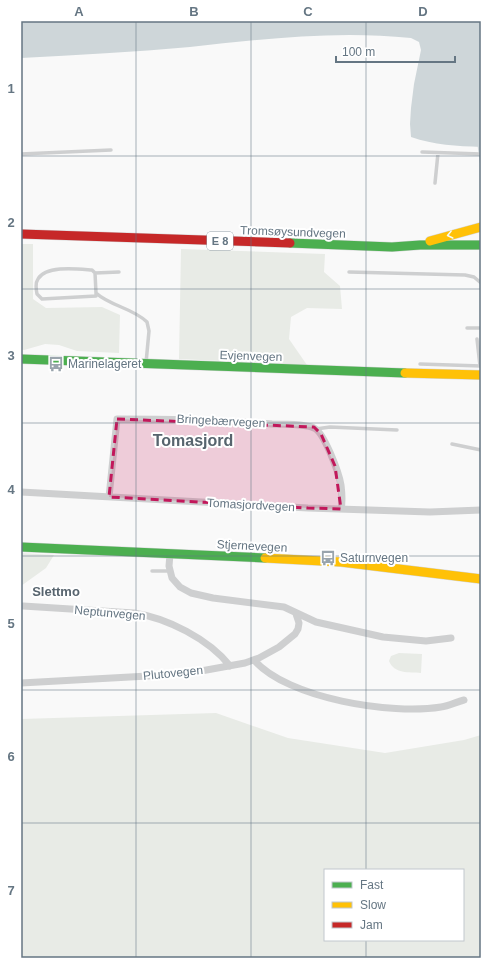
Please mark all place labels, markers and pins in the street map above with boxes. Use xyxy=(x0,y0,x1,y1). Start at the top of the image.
bus stop icon: Marinelageret xyxy=(47,355,65,373)
place label: Marinelageret xyxy=(68,357,142,371)
bus stop icon: Saturnvegen xyxy=(319,549,337,567)
place label: Saturnvegen xyxy=(340,551,408,565)

